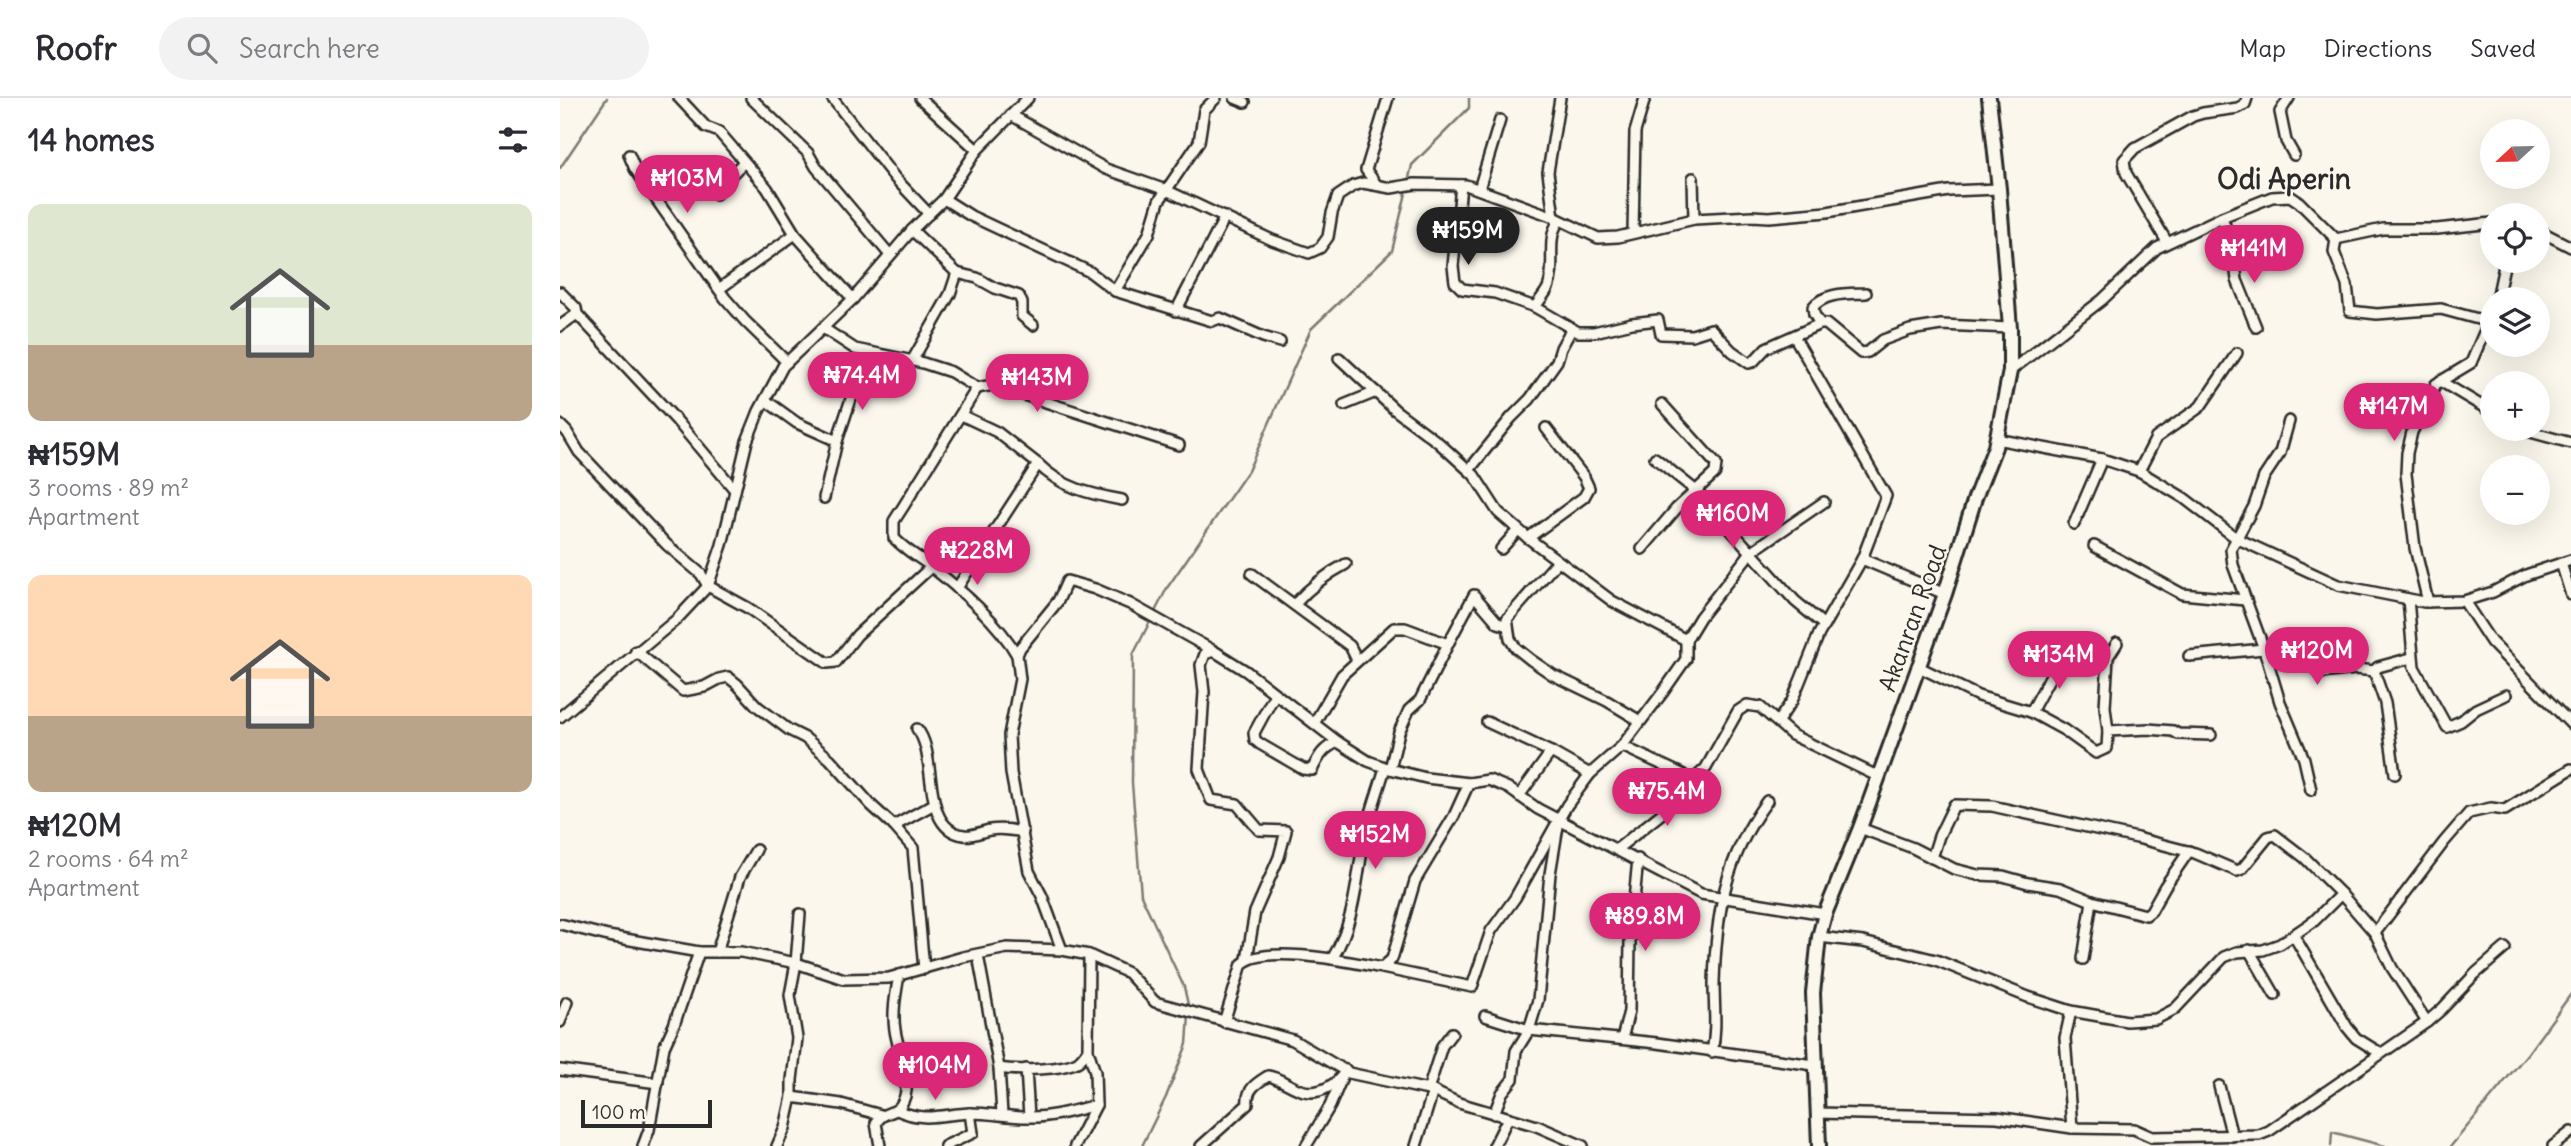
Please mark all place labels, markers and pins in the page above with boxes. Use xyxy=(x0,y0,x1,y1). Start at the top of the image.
pin: ₦103M xyxy=(638,156,736,215)
pin: ₦159M xyxy=(1419,208,1517,267)
pin: ₦141M xyxy=(2205,226,2303,285)
pin: ₦74.4M xyxy=(805,352,919,412)
pin: ₦143M xyxy=(988,354,1086,414)
pin: ₦147M xyxy=(2345,384,2443,443)
pin: ₦160M xyxy=(1684,490,1782,550)
pin: ₦228M xyxy=(928,528,1026,587)
pin: ₦120M xyxy=(2268,628,2366,687)
pin: ₦134M xyxy=(2010,632,2108,691)
pin: ₦75.4M xyxy=(1610,768,1724,828)
pin: ₦152M xyxy=(1326,812,1424,871)
pin: ₦89.8M xyxy=(1588,894,1702,953)
pin: ₦104M xyxy=(886,1042,984,1102)

